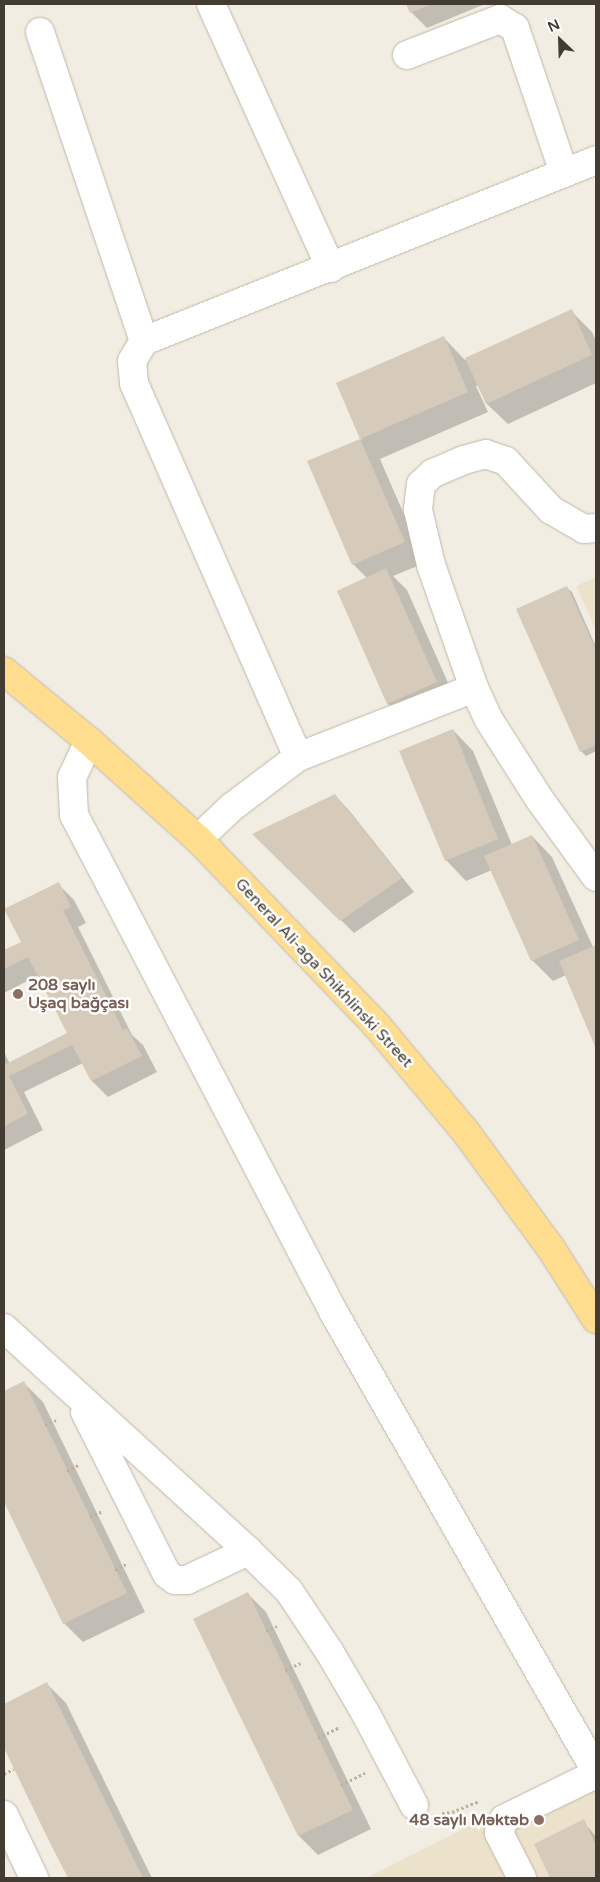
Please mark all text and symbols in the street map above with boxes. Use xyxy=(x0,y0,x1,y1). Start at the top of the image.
north arrow xyxy=(535,15,585,65)
text: N xyxy=(545,16,562,36)
street label: General Ali-aga Shikhlinski Street xyxy=(231,874,417,1072)
place label: 208 saylı Uşaq bağçası xyxy=(28,975,129,1013)
marker: 208 saylı Uşaq bağçası xyxy=(12,988,24,1000)
place label: 48 saylı Məktəb xyxy=(409,1810,529,1830)
marker: 48 saylı Məktəb xyxy=(533,1814,545,1826)

